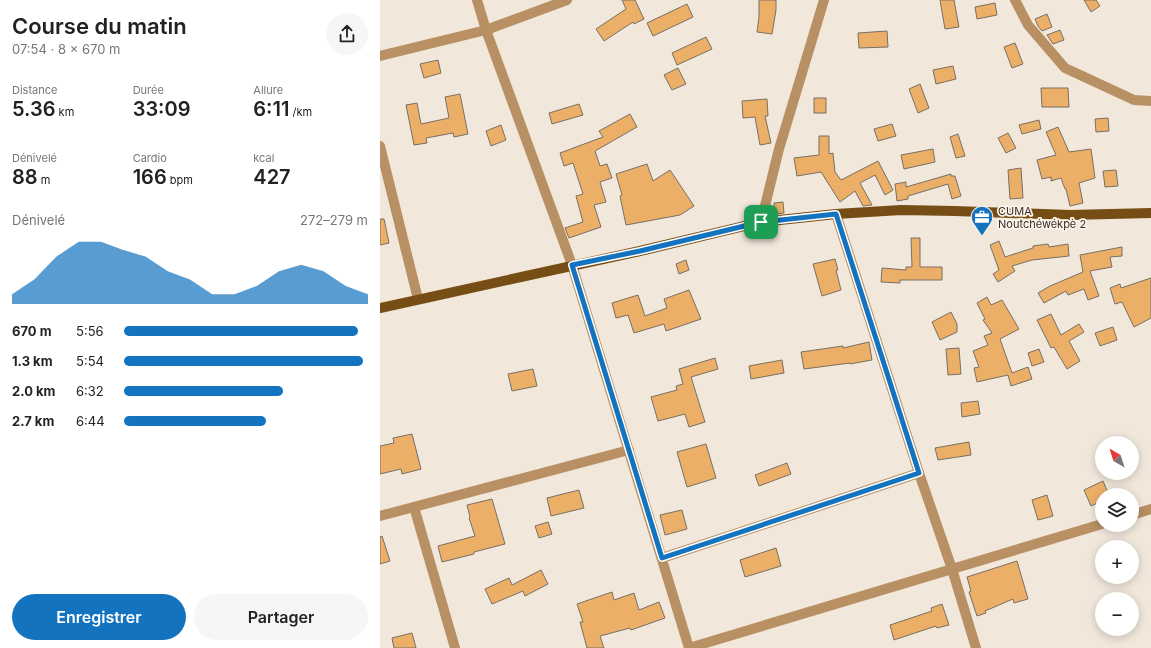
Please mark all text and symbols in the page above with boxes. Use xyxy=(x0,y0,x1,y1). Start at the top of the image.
text: Course du matin xyxy=(12,13,187,39)
button: share xyxy=(326,13,368,55)
text: 07:54 · 8 × 670 m xyxy=(12,41,120,57)
text: Distance xyxy=(12,83,57,97)
text: Durée xyxy=(133,83,164,97)
text: Allure xyxy=(253,83,283,97)
text: 5.36 xyxy=(12,97,56,121)
text: 33:09 xyxy=(133,97,190,121)
text: 6:11 xyxy=(253,97,289,121)
text: km xyxy=(56,105,74,119)
text: /km xyxy=(289,105,312,119)
text: Dénivelé xyxy=(12,151,57,165)
text: Cardio xyxy=(133,151,167,165)
text: kcal xyxy=(253,151,274,165)
text: 88 xyxy=(12,165,38,189)
text: 166 xyxy=(133,165,167,189)
text: 427 xyxy=(253,165,291,189)
text: m xyxy=(38,173,50,187)
text: bpm xyxy=(167,173,193,187)
office icon: CUMA Noutchéwékpè 2 xyxy=(969,204,995,237)
place label: CUMA Noutchéwékpè 2 xyxy=(998,204,1086,231)
pin xyxy=(744,205,778,239)
icon: arrive xyxy=(750,211,772,233)
text: Dénivelé xyxy=(12,212,65,228)
text: 272–279 m xyxy=(300,212,368,228)
text: 670 m xyxy=(12,323,52,339)
text: 5:56 xyxy=(76,323,104,339)
text: 1.3 km xyxy=(12,353,53,369)
text: 5:54 xyxy=(76,353,104,369)
text: 2.0 km xyxy=(12,383,55,399)
text: 6:32 xyxy=(76,383,104,399)
text: 2.7 km xyxy=(12,413,54,429)
text: 6:44 xyxy=(76,413,105,429)
north arrow xyxy=(1095,436,1139,480)
map controls xyxy=(1095,436,1139,636)
button: layers xyxy=(1095,488,1139,532)
button: + xyxy=(1095,540,1139,584)
button: − xyxy=(1095,592,1139,636)
button: Enregistrer xyxy=(12,594,186,640)
button: Partager xyxy=(194,594,368,640)

